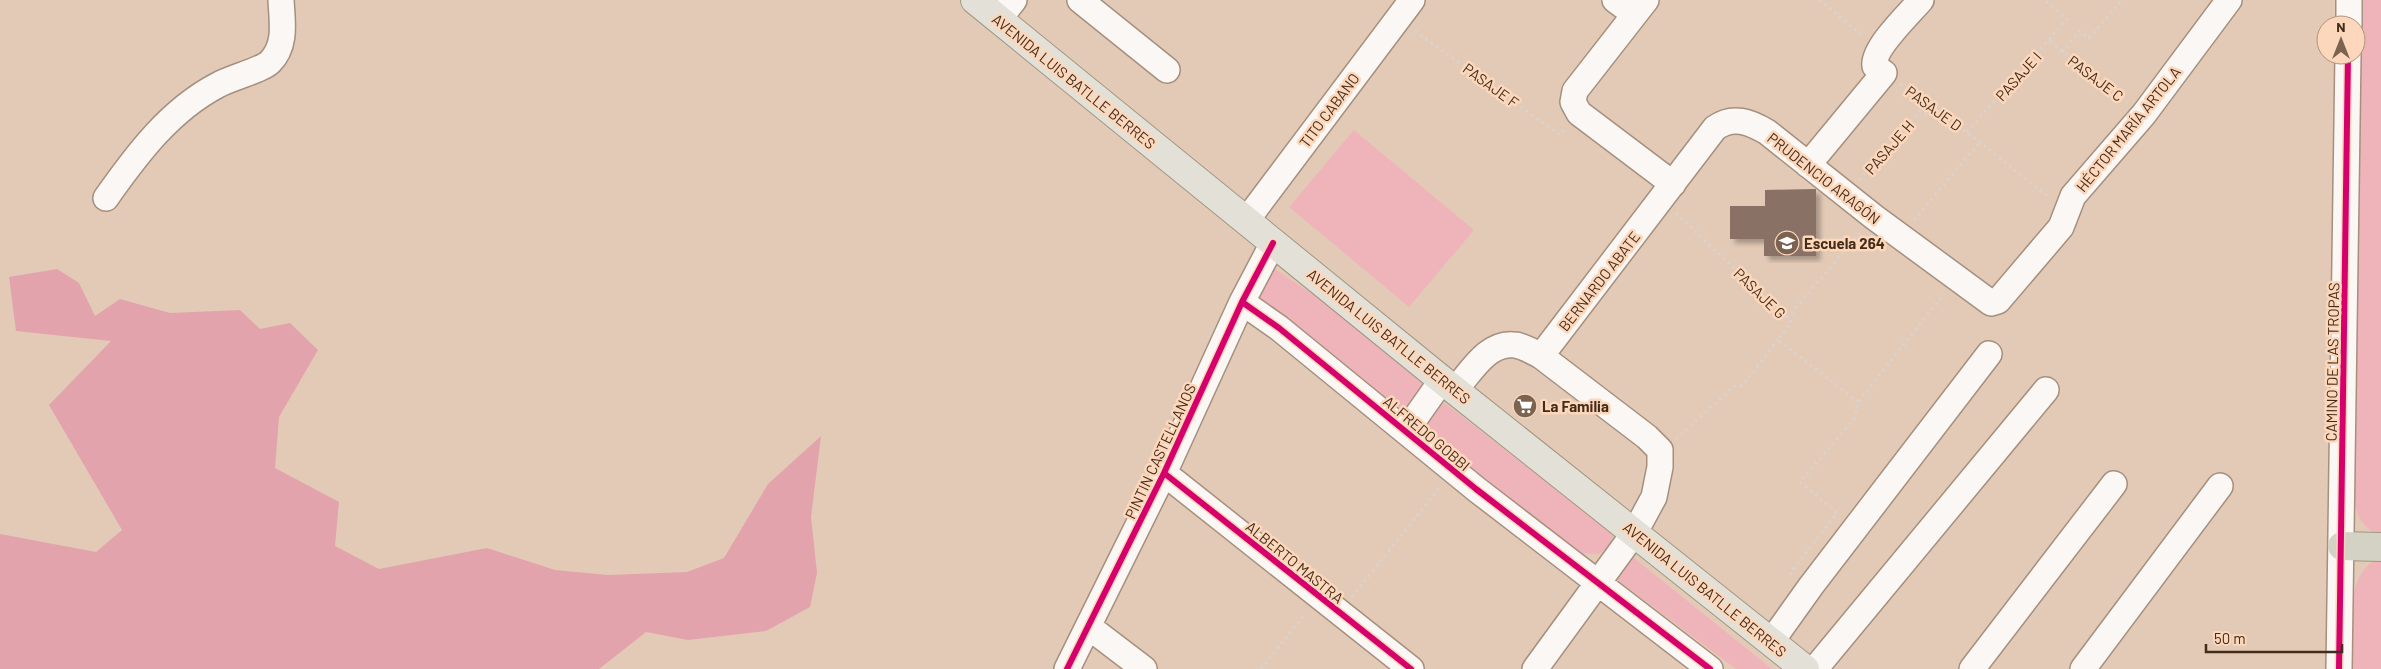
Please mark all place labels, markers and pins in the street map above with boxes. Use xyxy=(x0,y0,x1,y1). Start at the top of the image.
school or university icon: Escuela 264 xyxy=(1774,230,1800,256)
place label: Escuela 264 xyxy=(1804,234,1885,252)
supermarket icon: La Familia xyxy=(1512,393,1538,419)
place label: La Familia xyxy=(1542,397,1609,415)

